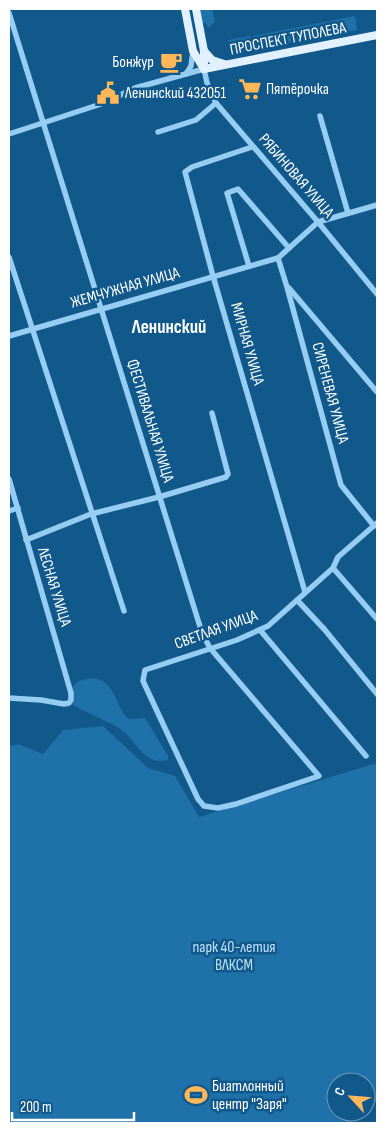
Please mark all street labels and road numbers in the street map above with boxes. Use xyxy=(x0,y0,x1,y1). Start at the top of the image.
street label: ПРОСПЕКТ ТУПОЛЕВА xyxy=(228,18,348,60)
street label: РЯБИНОВАЯ УЛИЦА xyxy=(254,130,338,222)
street label: ЖЕМЧУЖНАЯ УЛИЦА xyxy=(68,263,182,313)
street label: МИРНАЯ УЛИЦА xyxy=(226,300,268,388)
street label: СИРЕНЕВАЯ УЛИЦА xyxy=(307,340,353,446)
street label: ФЕСТИВАЛЬНАЯ УЛИЦА xyxy=(122,357,178,485)
street label: ЛЕСНАЯ УЛИЦА xyxy=(33,544,75,629)
street label: СВЕТЛАЯ УЛИЦА xyxy=(172,606,260,654)

